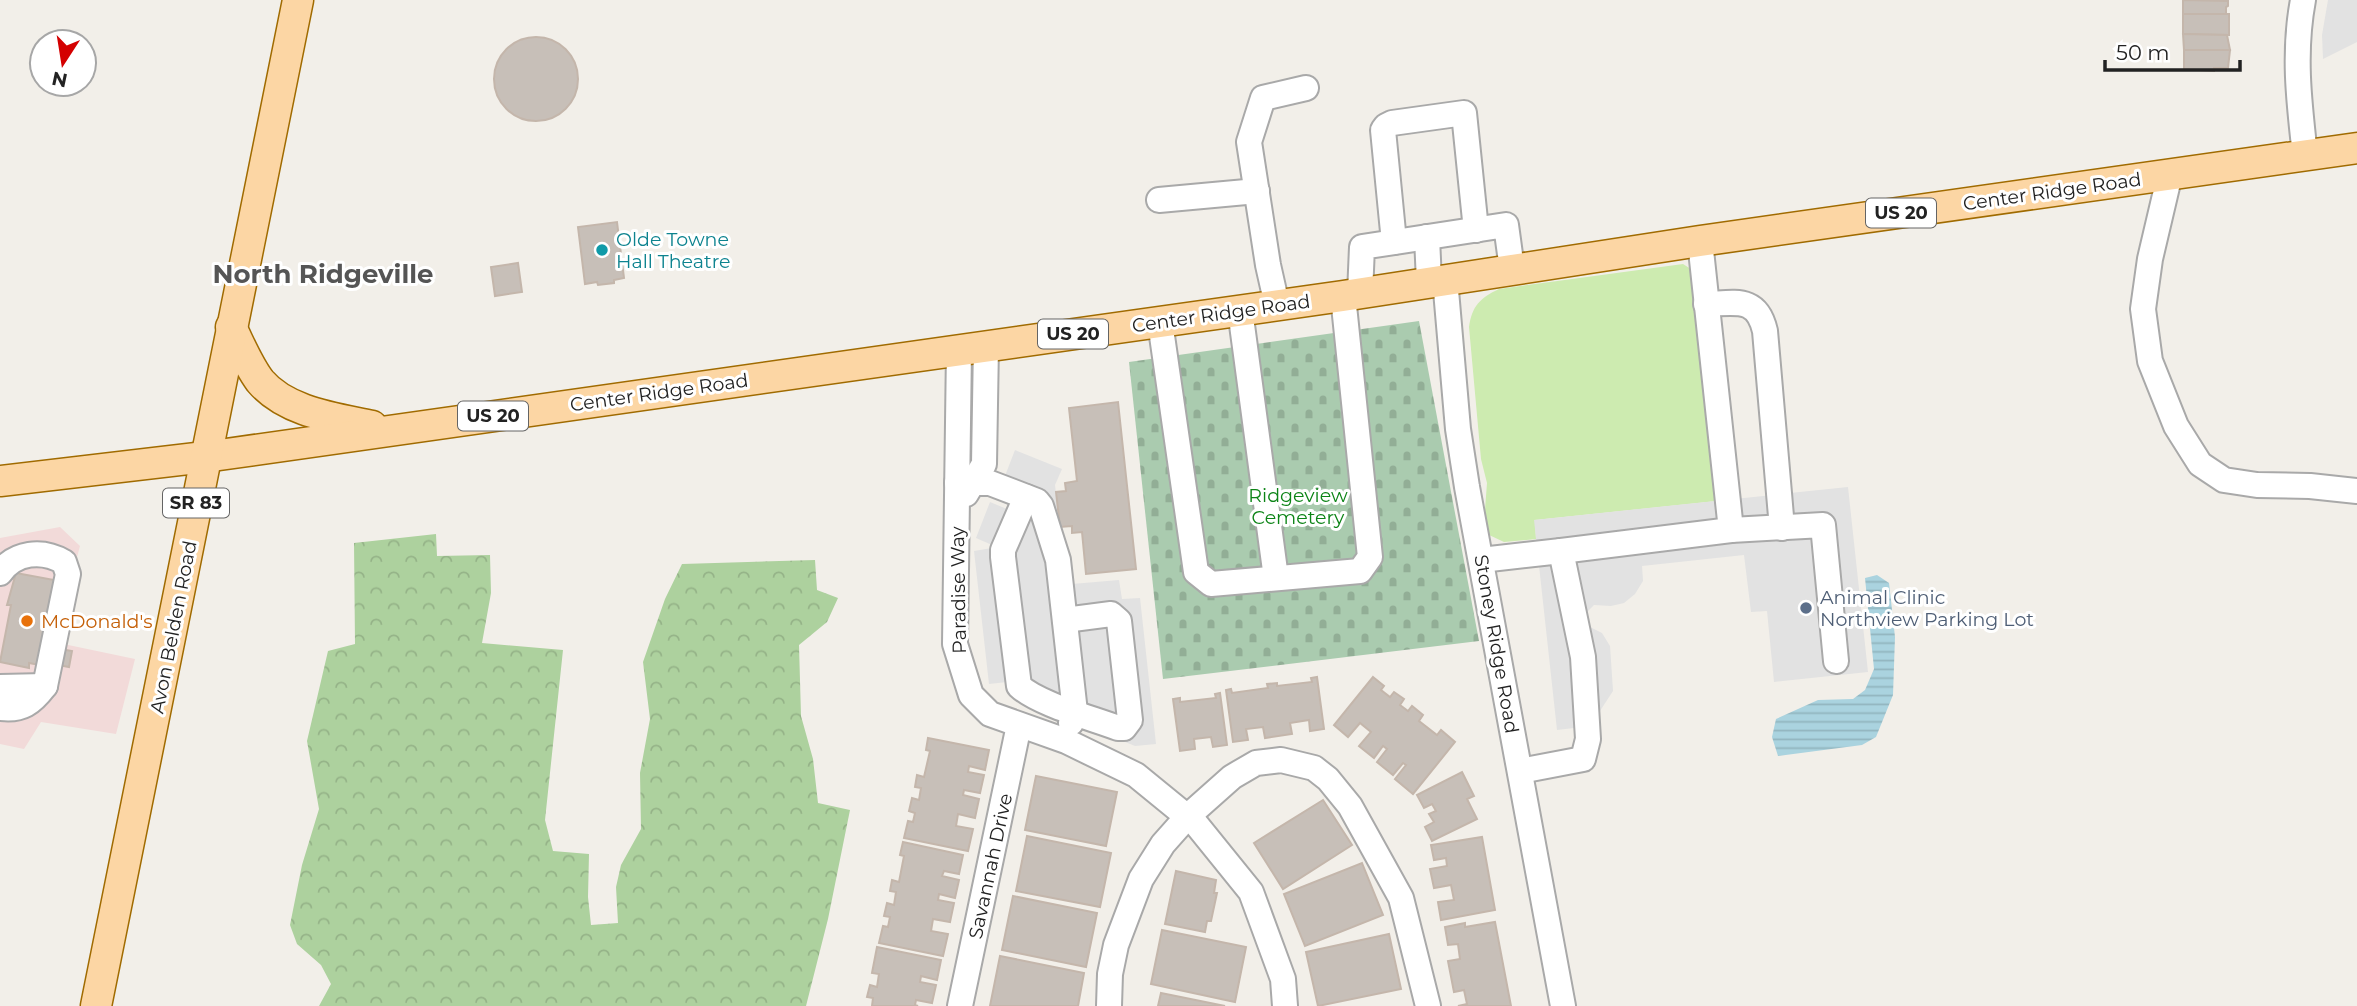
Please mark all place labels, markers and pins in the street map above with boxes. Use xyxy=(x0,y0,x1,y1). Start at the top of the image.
place label: Olde Towne Hall Theatre xyxy=(616,228,731,273)
marker: Olde Towne Hall Theatre xyxy=(594,242,610,258)
place label: Animal Clinic Northview Parking Lot xyxy=(1820,586,2034,631)
marker: Animal Clinic Northview Parking Lot xyxy=(1798,600,1814,616)
place label: McDonald's xyxy=(41,610,153,633)
marker: McDonald's xyxy=(19,613,35,629)

